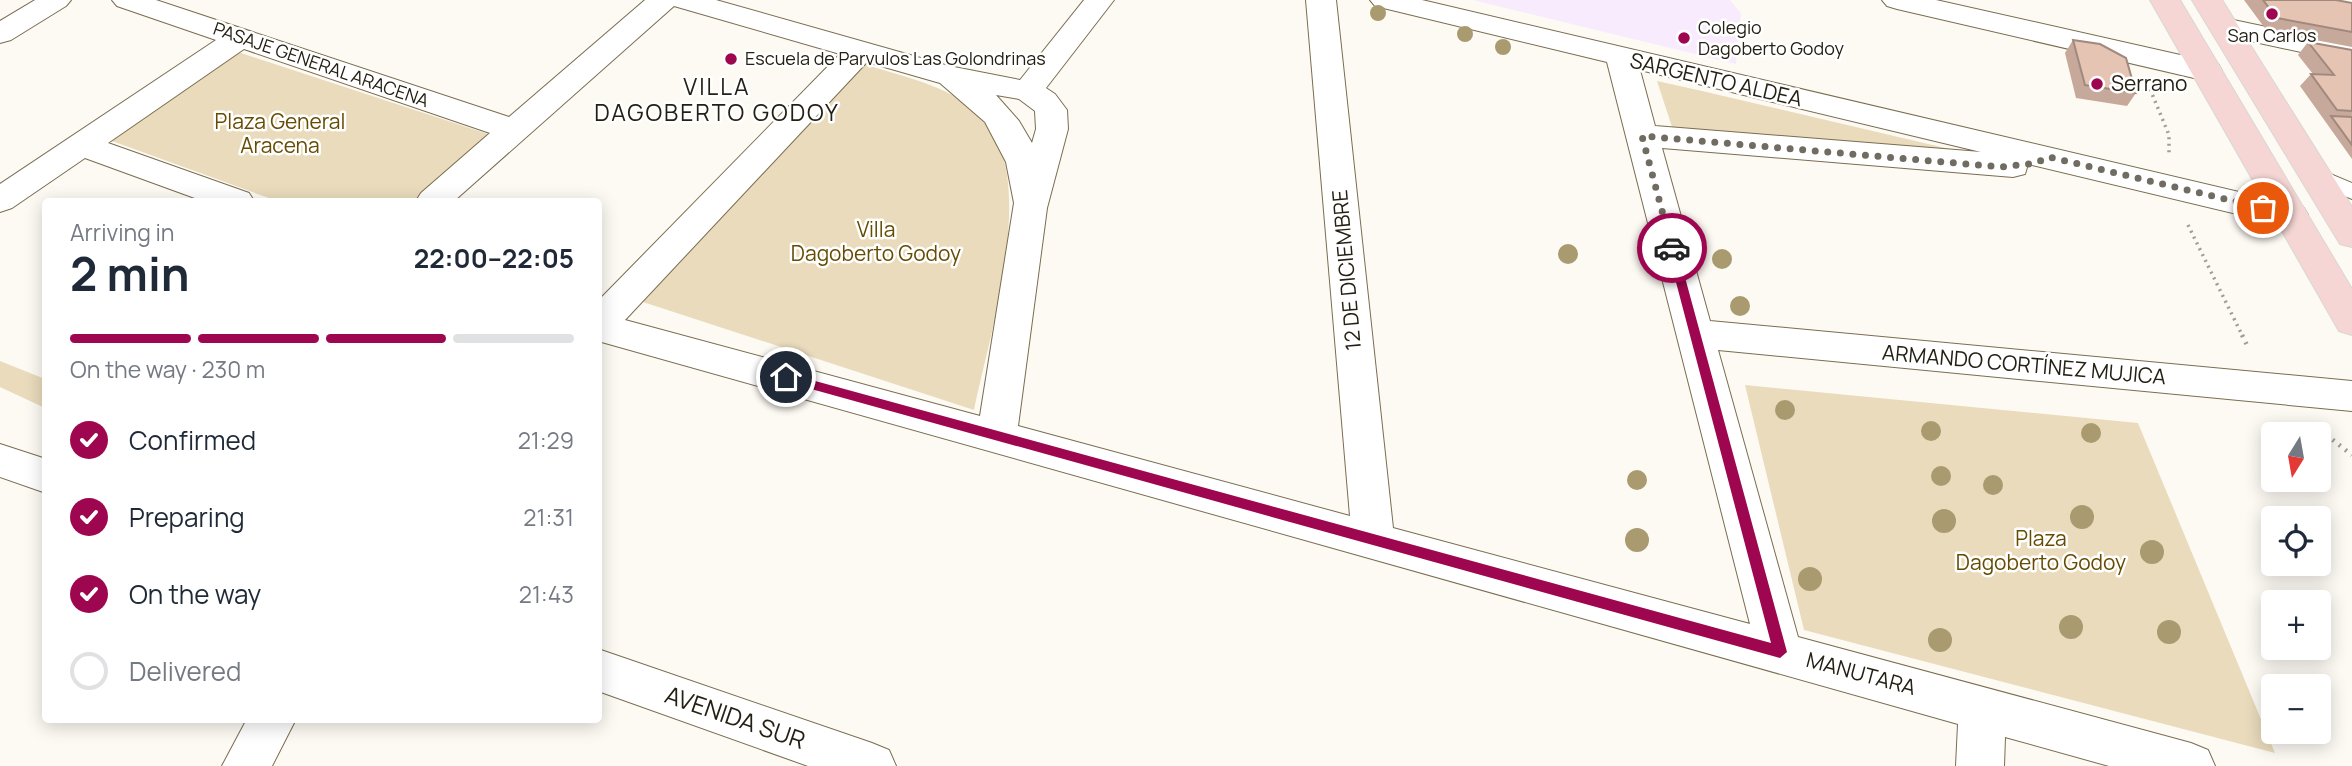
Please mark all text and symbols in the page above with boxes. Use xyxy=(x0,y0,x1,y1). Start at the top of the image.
marker: San Carlos xyxy=(2264,6,2280,22)
place label: Colegio Dagoberto Godoy xyxy=(1698,15,1844,60)
street label: PASAJE GENERAL ARACENA xyxy=(210,16,433,112)
place label: San Carlos xyxy=(2228,23,2316,47)
marker: Colegio Dagoberto Godoy xyxy=(1676,30,1692,46)
place label: Escuela de Parvulos Las Golondrinas xyxy=(745,46,1046,70)
street label: SARGENTO ALDEA xyxy=(1627,46,1805,112)
marker: Escuela de Parvulos Las Golondrinas xyxy=(723,51,739,67)
place label: Serrano xyxy=(2111,69,2187,97)
district label: VILLA DAGOBERTO GODOY xyxy=(594,70,840,128)
marker: Serrano xyxy=(2089,76,2105,92)
park label: Plaza General Aracena xyxy=(215,107,345,159)
pin xyxy=(2233,178,2293,238)
street label: 12 DE DICIEMBRE xyxy=(1325,189,1367,352)
icon: bag xyxy=(2244,189,2282,227)
courier xyxy=(1637,213,1707,283)
park label: Villa Dagoberto Godoy xyxy=(791,215,961,267)
text: Arriving in xyxy=(70,216,175,248)
icon: car xyxy=(1653,229,1691,267)
text: 22:00–22:05 xyxy=(414,240,574,276)
text: 2 min xyxy=(70,242,190,305)
street label: ARMANDO CORTÍNEZ MUJICA xyxy=(1881,338,2167,390)
pin xyxy=(756,347,816,407)
text: On the way · 230 m xyxy=(70,353,265,385)
icon: home xyxy=(767,358,805,396)
icon: check xyxy=(70,421,108,459)
text: Confirmed xyxy=(129,422,256,458)
north arrow xyxy=(2261,422,2331,492)
map controls xyxy=(2261,422,2331,744)
text: 21:29 xyxy=(518,424,574,456)
icon: check xyxy=(70,498,108,536)
text: Preparing xyxy=(129,499,245,535)
text: 21:31 xyxy=(523,501,574,533)
button: locate xyxy=(2261,506,2331,576)
park label: Plaza Dagoberto Godoy xyxy=(1956,524,2126,576)
icon: check xyxy=(70,575,108,613)
text: On the way xyxy=(129,576,261,612)
text: 21:43 xyxy=(519,578,574,610)
button: + xyxy=(2261,590,2331,660)
street label: MANUTARA xyxy=(1804,645,1919,701)
text: Delivered xyxy=(129,653,241,689)
button: − xyxy=(2261,674,2331,744)
street label: AVENIDA SUR xyxy=(661,677,810,756)

